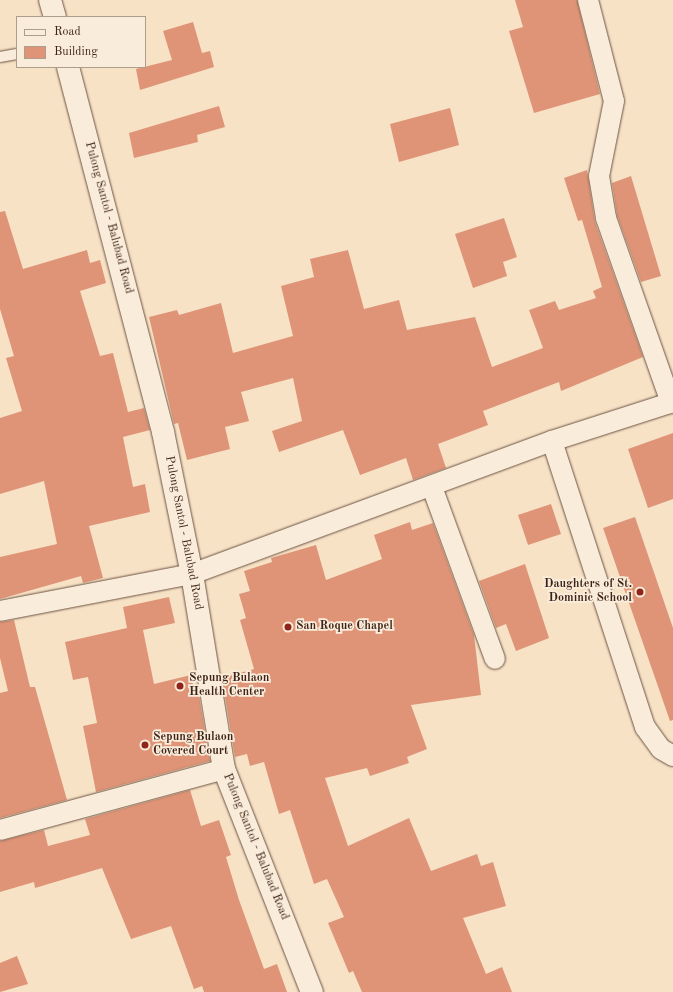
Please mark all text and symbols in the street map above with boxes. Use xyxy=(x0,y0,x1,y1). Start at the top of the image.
legend xyxy=(16,16,146,68)
text: Road xyxy=(54,26,81,38)
text: Building xyxy=(54,46,98,58)
street label: Pulong Santol - Balubad Road xyxy=(81,140,135,296)
street label: Pulong Santol - Balubad Road xyxy=(161,455,205,611)
place label: Daughters of St. Dominic School xyxy=(544,578,632,606)
marker: Daughters of St. Dominic School xyxy=(635,587,645,597)
place label: San Roque Chapel xyxy=(296,620,393,634)
marker: San Roque Chapel xyxy=(283,622,293,632)
place label: Sepung Bulaon Health Center xyxy=(189,672,270,700)
marker: Sepung Bulaon Health Center xyxy=(174,680,186,692)
place label: Sepung Bulaon Covered Court xyxy=(153,731,234,759)
marker: Sepung Bulaon Covered Court xyxy=(140,740,150,750)
street label: Pulong Santol - Balubad Road xyxy=(219,772,291,922)

